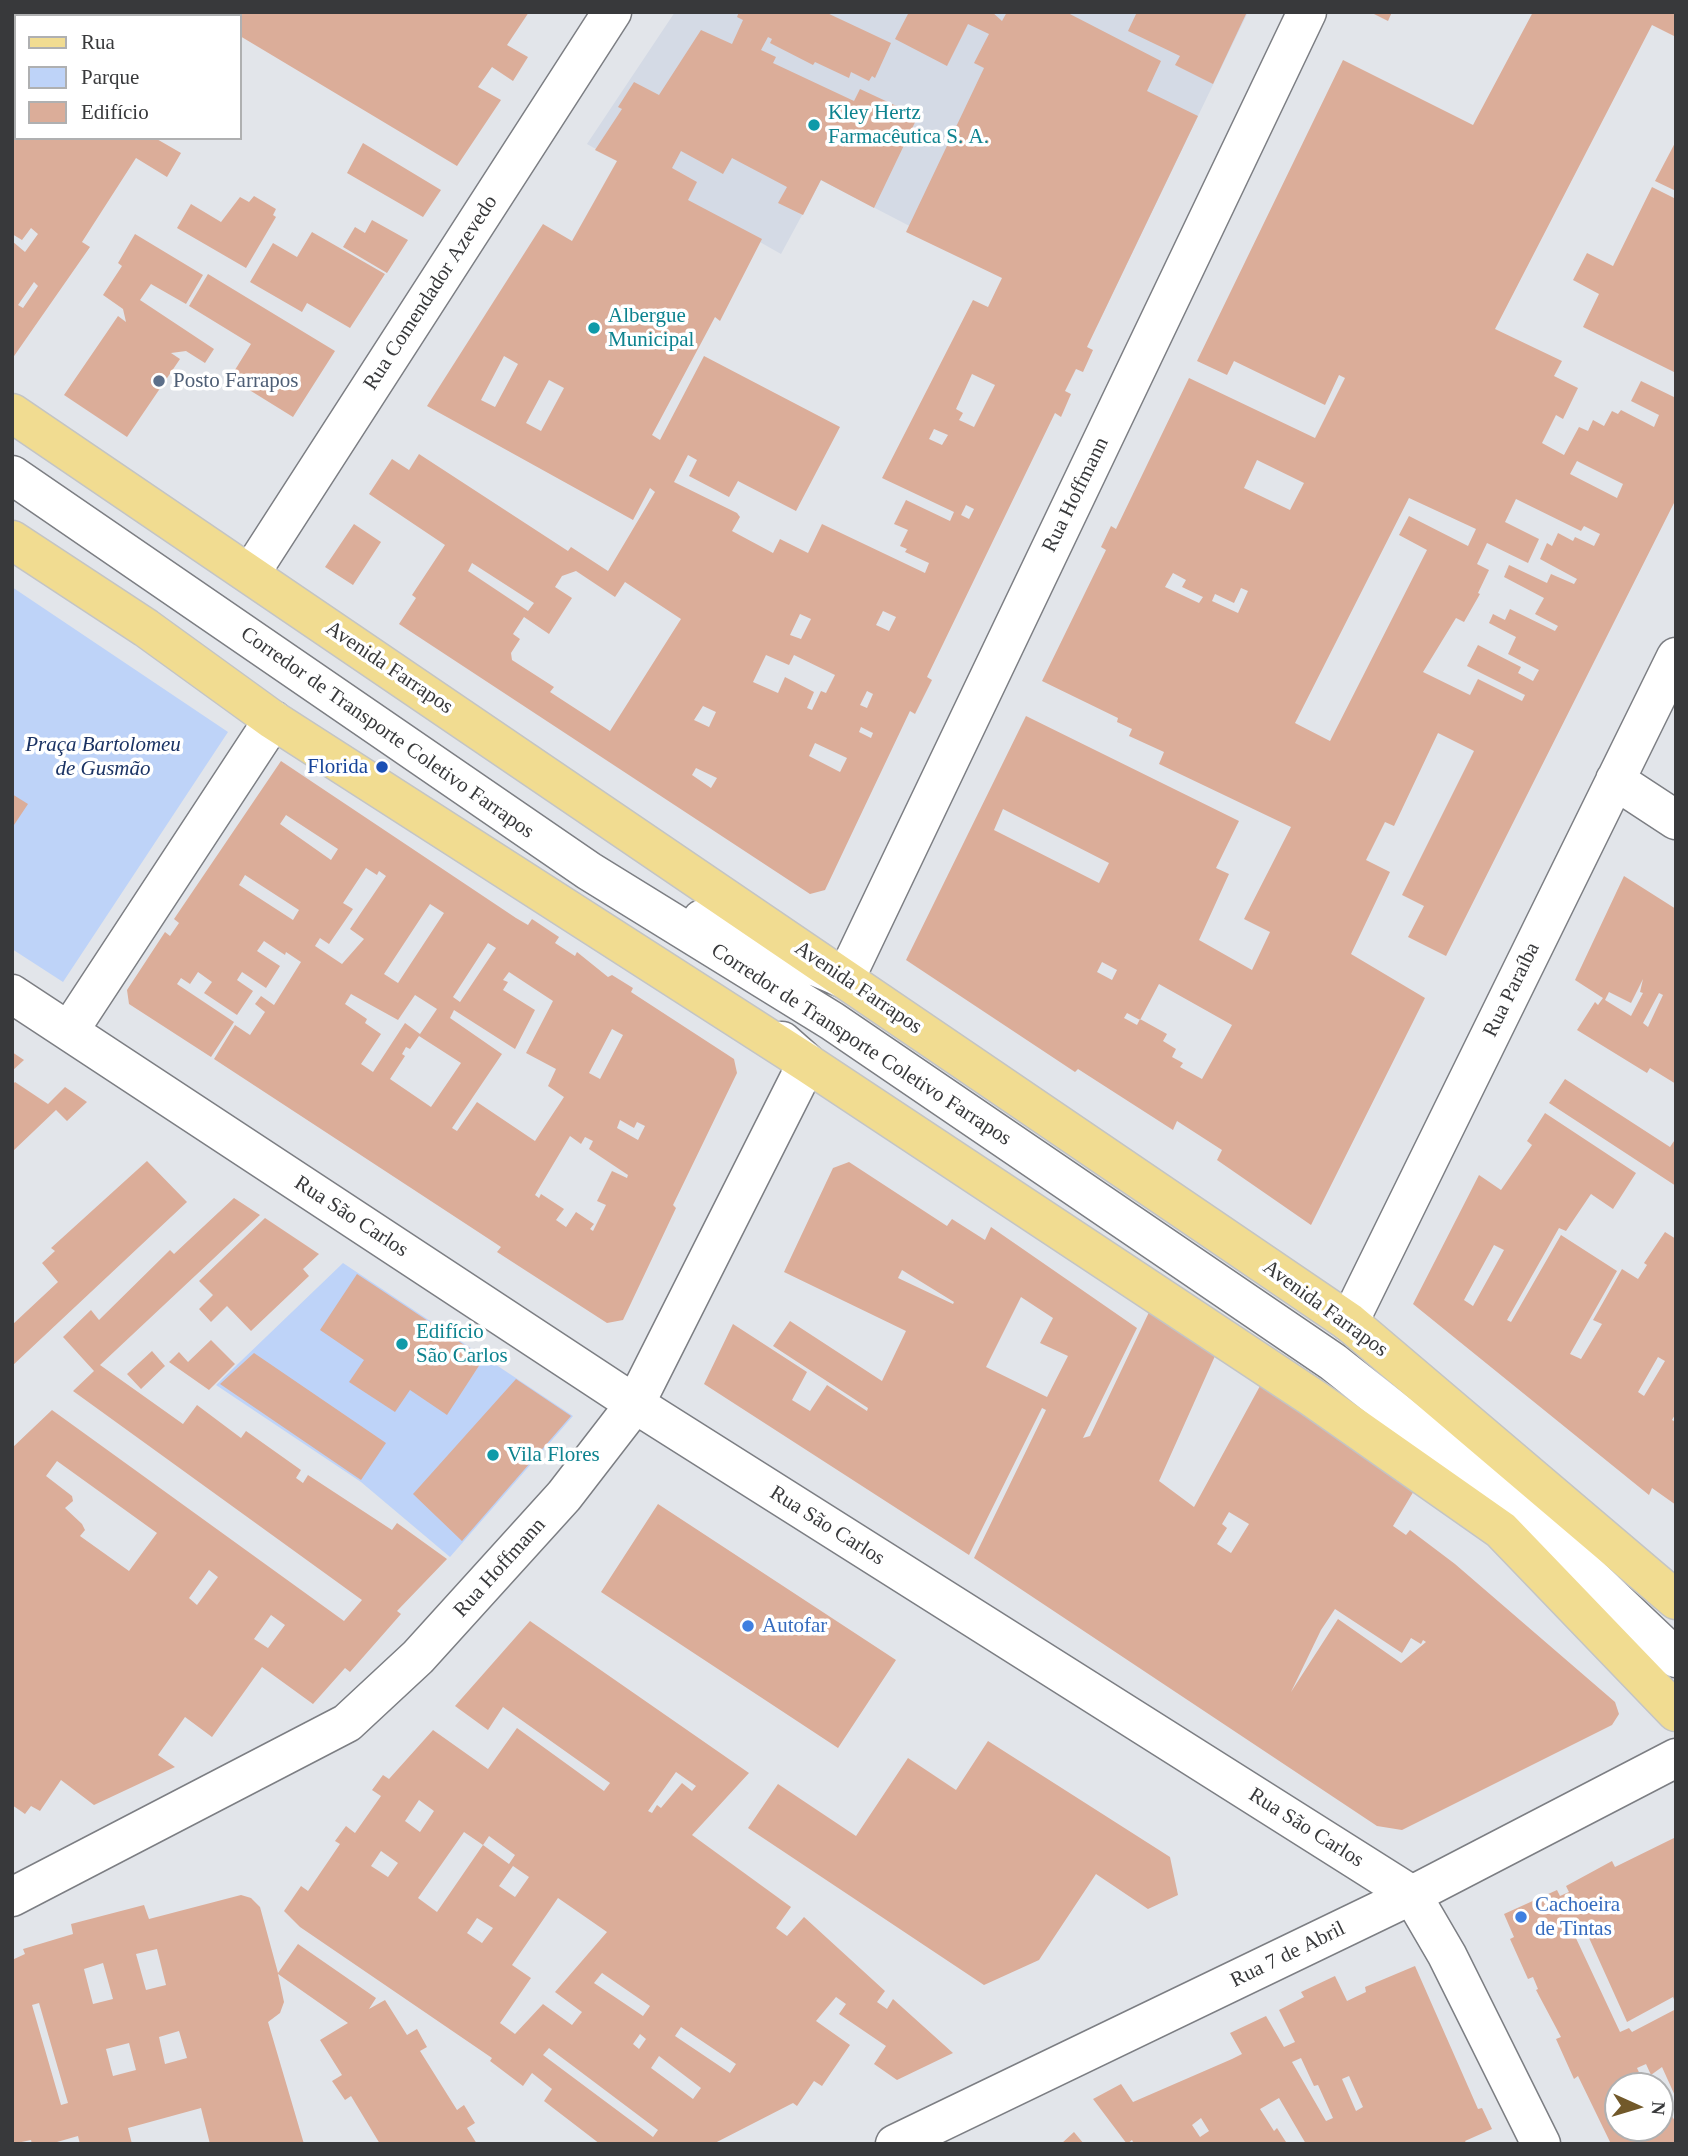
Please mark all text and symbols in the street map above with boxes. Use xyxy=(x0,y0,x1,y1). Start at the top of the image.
legend xyxy=(14,14,242,140)
text: Rua xyxy=(81,30,115,54)
text: Parque xyxy=(81,65,139,89)
text: Edifício xyxy=(81,100,149,124)
place label: Kley Hertz Farmacêutica S. A. xyxy=(828,100,989,150)
marker: Kley Hertz Farmacêutica S. A. xyxy=(806,117,822,133)
street label: Rua Comendador Azevedo xyxy=(358,191,504,395)
place label: Albergue Municipal xyxy=(608,303,694,353)
marker: Albergue Municipal xyxy=(586,320,602,336)
place label: Posto Farrapos xyxy=(173,368,298,394)
marker: Posto Farrapos xyxy=(151,373,167,389)
street label: Rua Hoffmann xyxy=(1037,433,1115,557)
street label: Avenida Farrapos xyxy=(320,616,458,720)
street label: Corredor de Transporte Coletivo Farrapos xyxy=(235,622,539,844)
park label: Praça Bartolomeu de Gusmão xyxy=(25,732,181,782)
place label: Florida xyxy=(307,754,368,780)
marker: Florida xyxy=(374,759,390,775)
street label: Avenida Farrapos xyxy=(789,936,927,1040)
street label: Corredor de Transporte Coletivo Farrapos xyxy=(706,938,1016,1152)
street label: Rua Paraíba xyxy=(1478,939,1546,1041)
street label: Rua São Carlos xyxy=(289,1171,413,1263)
street label: Avenida Farrapos xyxy=(1258,1255,1392,1363)
place label: Edifício São Carlos xyxy=(416,1319,508,1369)
marker: Edifício São Carlos xyxy=(394,1336,410,1352)
place label: Vila Flores xyxy=(507,1442,600,1468)
marker: Vila Flores xyxy=(485,1447,501,1463)
street label: Rua São Carlos xyxy=(765,1481,889,1571)
street label: Rua Hoffmann xyxy=(449,1513,551,1623)
place label: Autofar xyxy=(762,1613,827,1639)
marker: Autofar xyxy=(740,1618,756,1634)
street label: Rua São Carlos xyxy=(1244,1783,1368,1873)
place label: Cachoeira de Tintas xyxy=(1535,1892,1620,1942)
marker: Cachoeira de Tintas xyxy=(1513,1909,1529,1925)
street label: Rua 7 de Abril xyxy=(1227,1916,1349,1994)
north arrow xyxy=(1604,2072,1674,2142)
text: N xyxy=(1647,2101,1669,2116)

